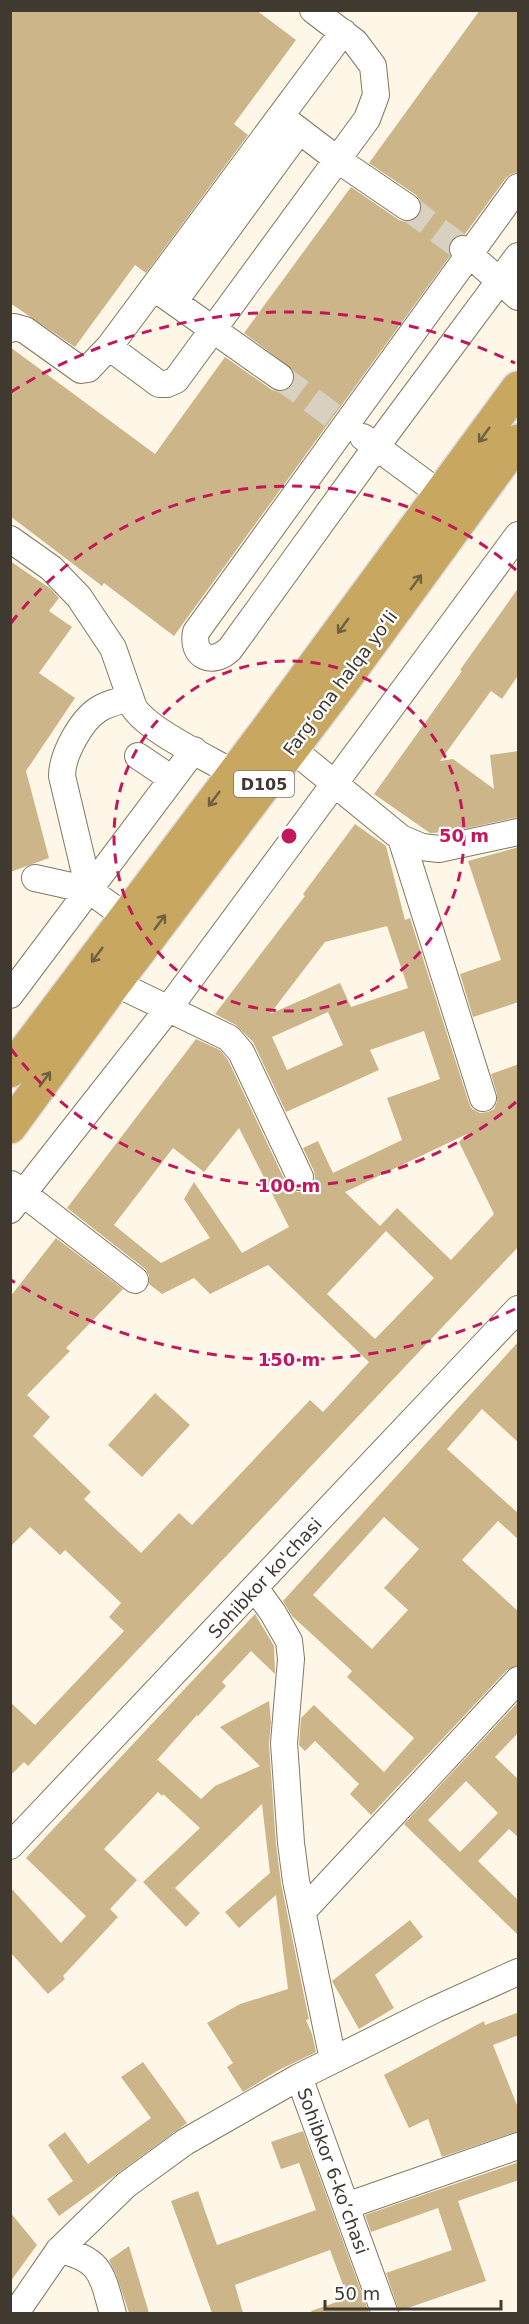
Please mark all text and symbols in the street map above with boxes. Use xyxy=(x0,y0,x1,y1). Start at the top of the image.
one-way arrow xyxy=(477,426,490,442)
one-way arrow xyxy=(410,574,422,590)
street label: Farg‘ona halqa yo‘li xyxy=(279,606,401,760)
one-way arrow xyxy=(337,617,349,633)
road number: D105 xyxy=(234,771,294,797)
one-way arrow xyxy=(208,790,221,806)
text: 50 m xyxy=(439,825,489,846)
centre of rings xyxy=(279,826,299,846)
one-way arrow xyxy=(154,915,167,931)
one-way arrow xyxy=(91,947,104,963)
one-way arrow xyxy=(39,1072,51,1088)
text: 100 m xyxy=(258,1175,320,1196)
text: 150 m xyxy=(258,1349,320,1370)
street label: Sohibkor ko'chasi xyxy=(204,1514,326,1642)
street label: Sohibkor 6-koʼchasi xyxy=(293,2085,373,2257)
scale bar xyxy=(325,2273,500,2311)
text: 50 m xyxy=(334,2283,380,2304)

